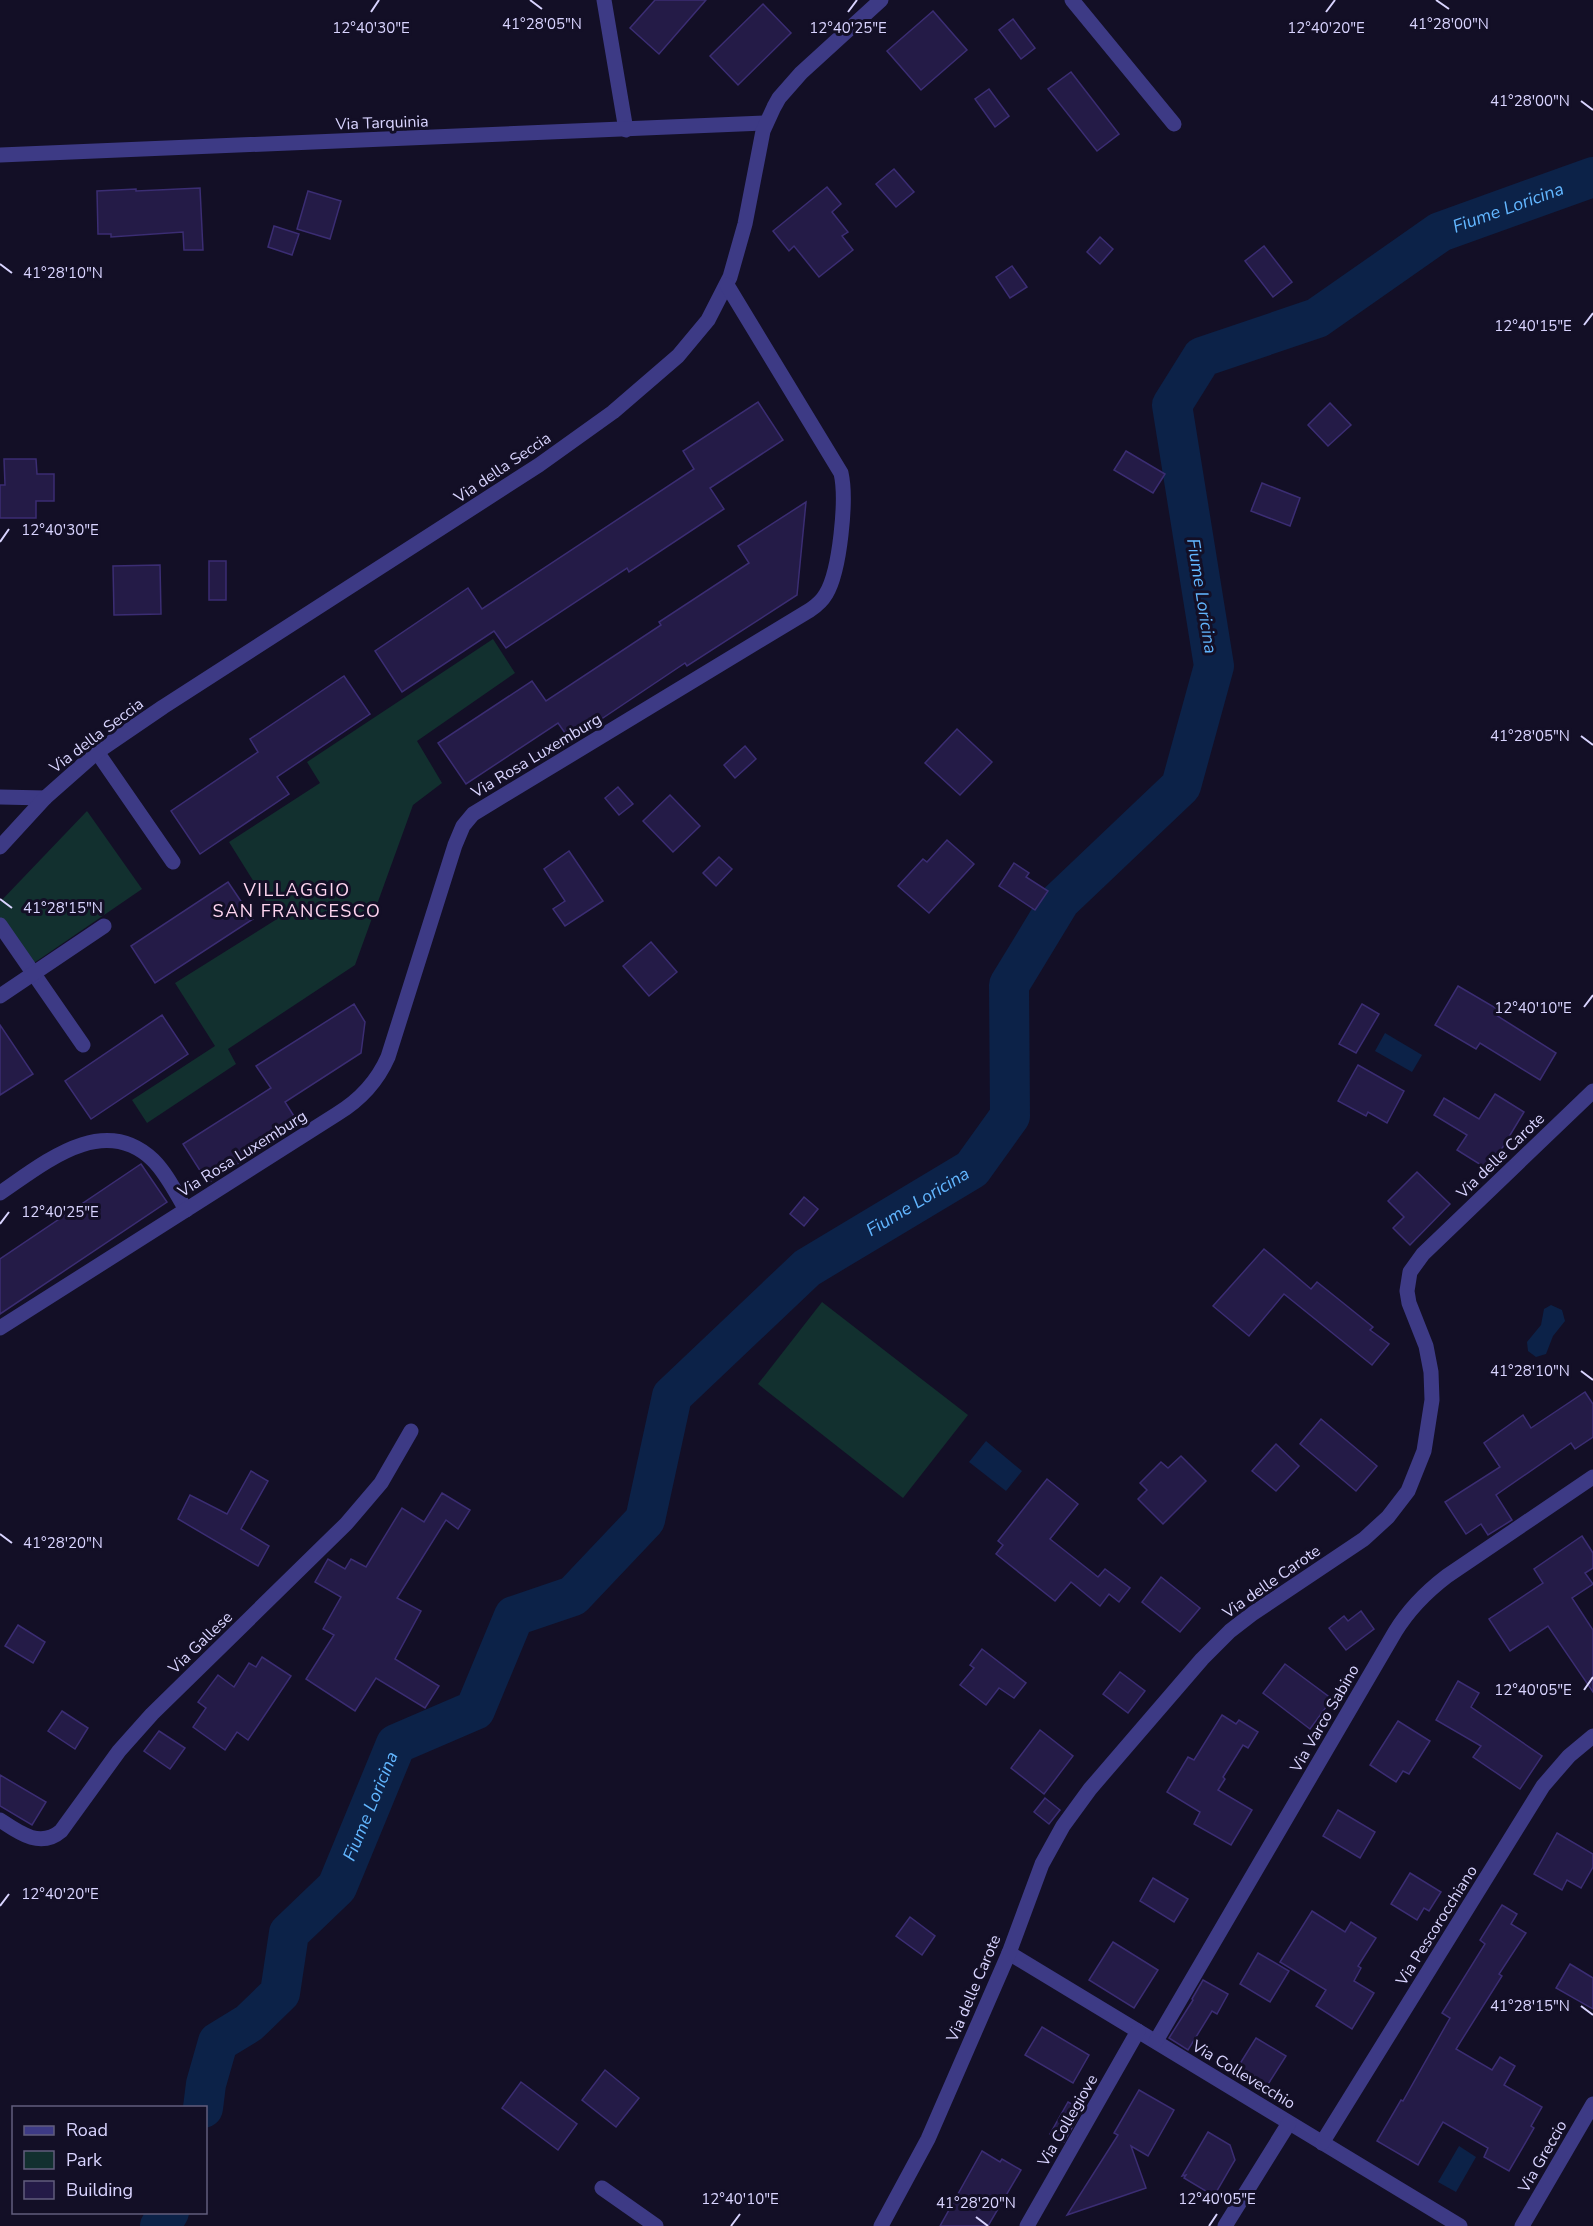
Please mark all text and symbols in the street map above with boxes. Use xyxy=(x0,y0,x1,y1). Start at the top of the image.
text: 41°28'05"N xyxy=(502,14,582,34)
text: 41°28'00"N xyxy=(1409,14,1489,34)
text: 12°40'30"E xyxy=(332,18,410,38)
text: 12°40'25"E xyxy=(809,18,887,38)
text: 12°40'20"E xyxy=(1287,18,1365,38)
text: 41°28'00"N xyxy=(1490,91,1570,111)
street label: Via Tarquinia xyxy=(334,110,429,136)
water label: Fiume Loricina xyxy=(1449,177,1567,239)
text: 41°28'10"N xyxy=(23,263,103,283)
text: 12°40'15"E xyxy=(1494,316,1572,336)
street label: Via della Seccia xyxy=(449,427,555,509)
text: 12°40'30"E xyxy=(21,520,99,540)
water label: Fiume Loricina xyxy=(1181,537,1223,655)
street label: Via della Seccia xyxy=(44,693,148,779)
street label: Via Rosa Luxemburg xyxy=(466,708,606,804)
text: 41°28'05"N xyxy=(1490,726,1570,746)
district label: VILLAGGIO SAN FRANCESCO xyxy=(213,878,381,923)
text: 41°28'15"N xyxy=(23,898,103,918)
text: 12°40'10"E xyxy=(1494,998,1572,1018)
street label: Via Rosa Luxemburg xyxy=(173,1105,311,1203)
street label: Via delle Carote xyxy=(1451,1108,1550,1204)
water label: Fiume Loricina xyxy=(862,1161,974,1242)
text: 12°40'25"E xyxy=(21,1202,99,1222)
text: 41°28'10"N xyxy=(1490,1361,1570,1381)
text: 41°28'20"N xyxy=(23,1533,103,1553)
street label: Via delle Carote xyxy=(1217,1540,1325,1624)
street label: Via Gallese xyxy=(163,1606,238,1680)
street label: Via Varco Sabino xyxy=(1285,1660,1365,1777)
text: 12°40'05"E xyxy=(1494,1680,1572,1700)
water label: Fiume Loricina xyxy=(337,1748,404,1865)
street label: Via Pescorocchiano xyxy=(1390,1861,1483,1991)
text: 12°40'20"E xyxy=(21,1884,99,1904)
street label: Via delle Carote xyxy=(941,1931,1006,2046)
text: 41°28'15"N xyxy=(1490,1996,1570,2016)
street label: Via Collevecchio xyxy=(1187,2035,1299,2115)
street label: Via Collegiove xyxy=(1032,2070,1103,2171)
legend xyxy=(12,2106,207,2214)
street label: Via Greccio xyxy=(1513,2116,1573,2198)
text: Road xyxy=(66,2118,108,2142)
text: Park xyxy=(66,2148,103,2172)
text: Building xyxy=(66,2178,133,2202)
text: 12°40'10"E xyxy=(701,2189,779,2209)
text: 12°40'05"E xyxy=(1178,2189,1256,2209)
text: 41°28'20"N xyxy=(936,2193,1016,2213)

